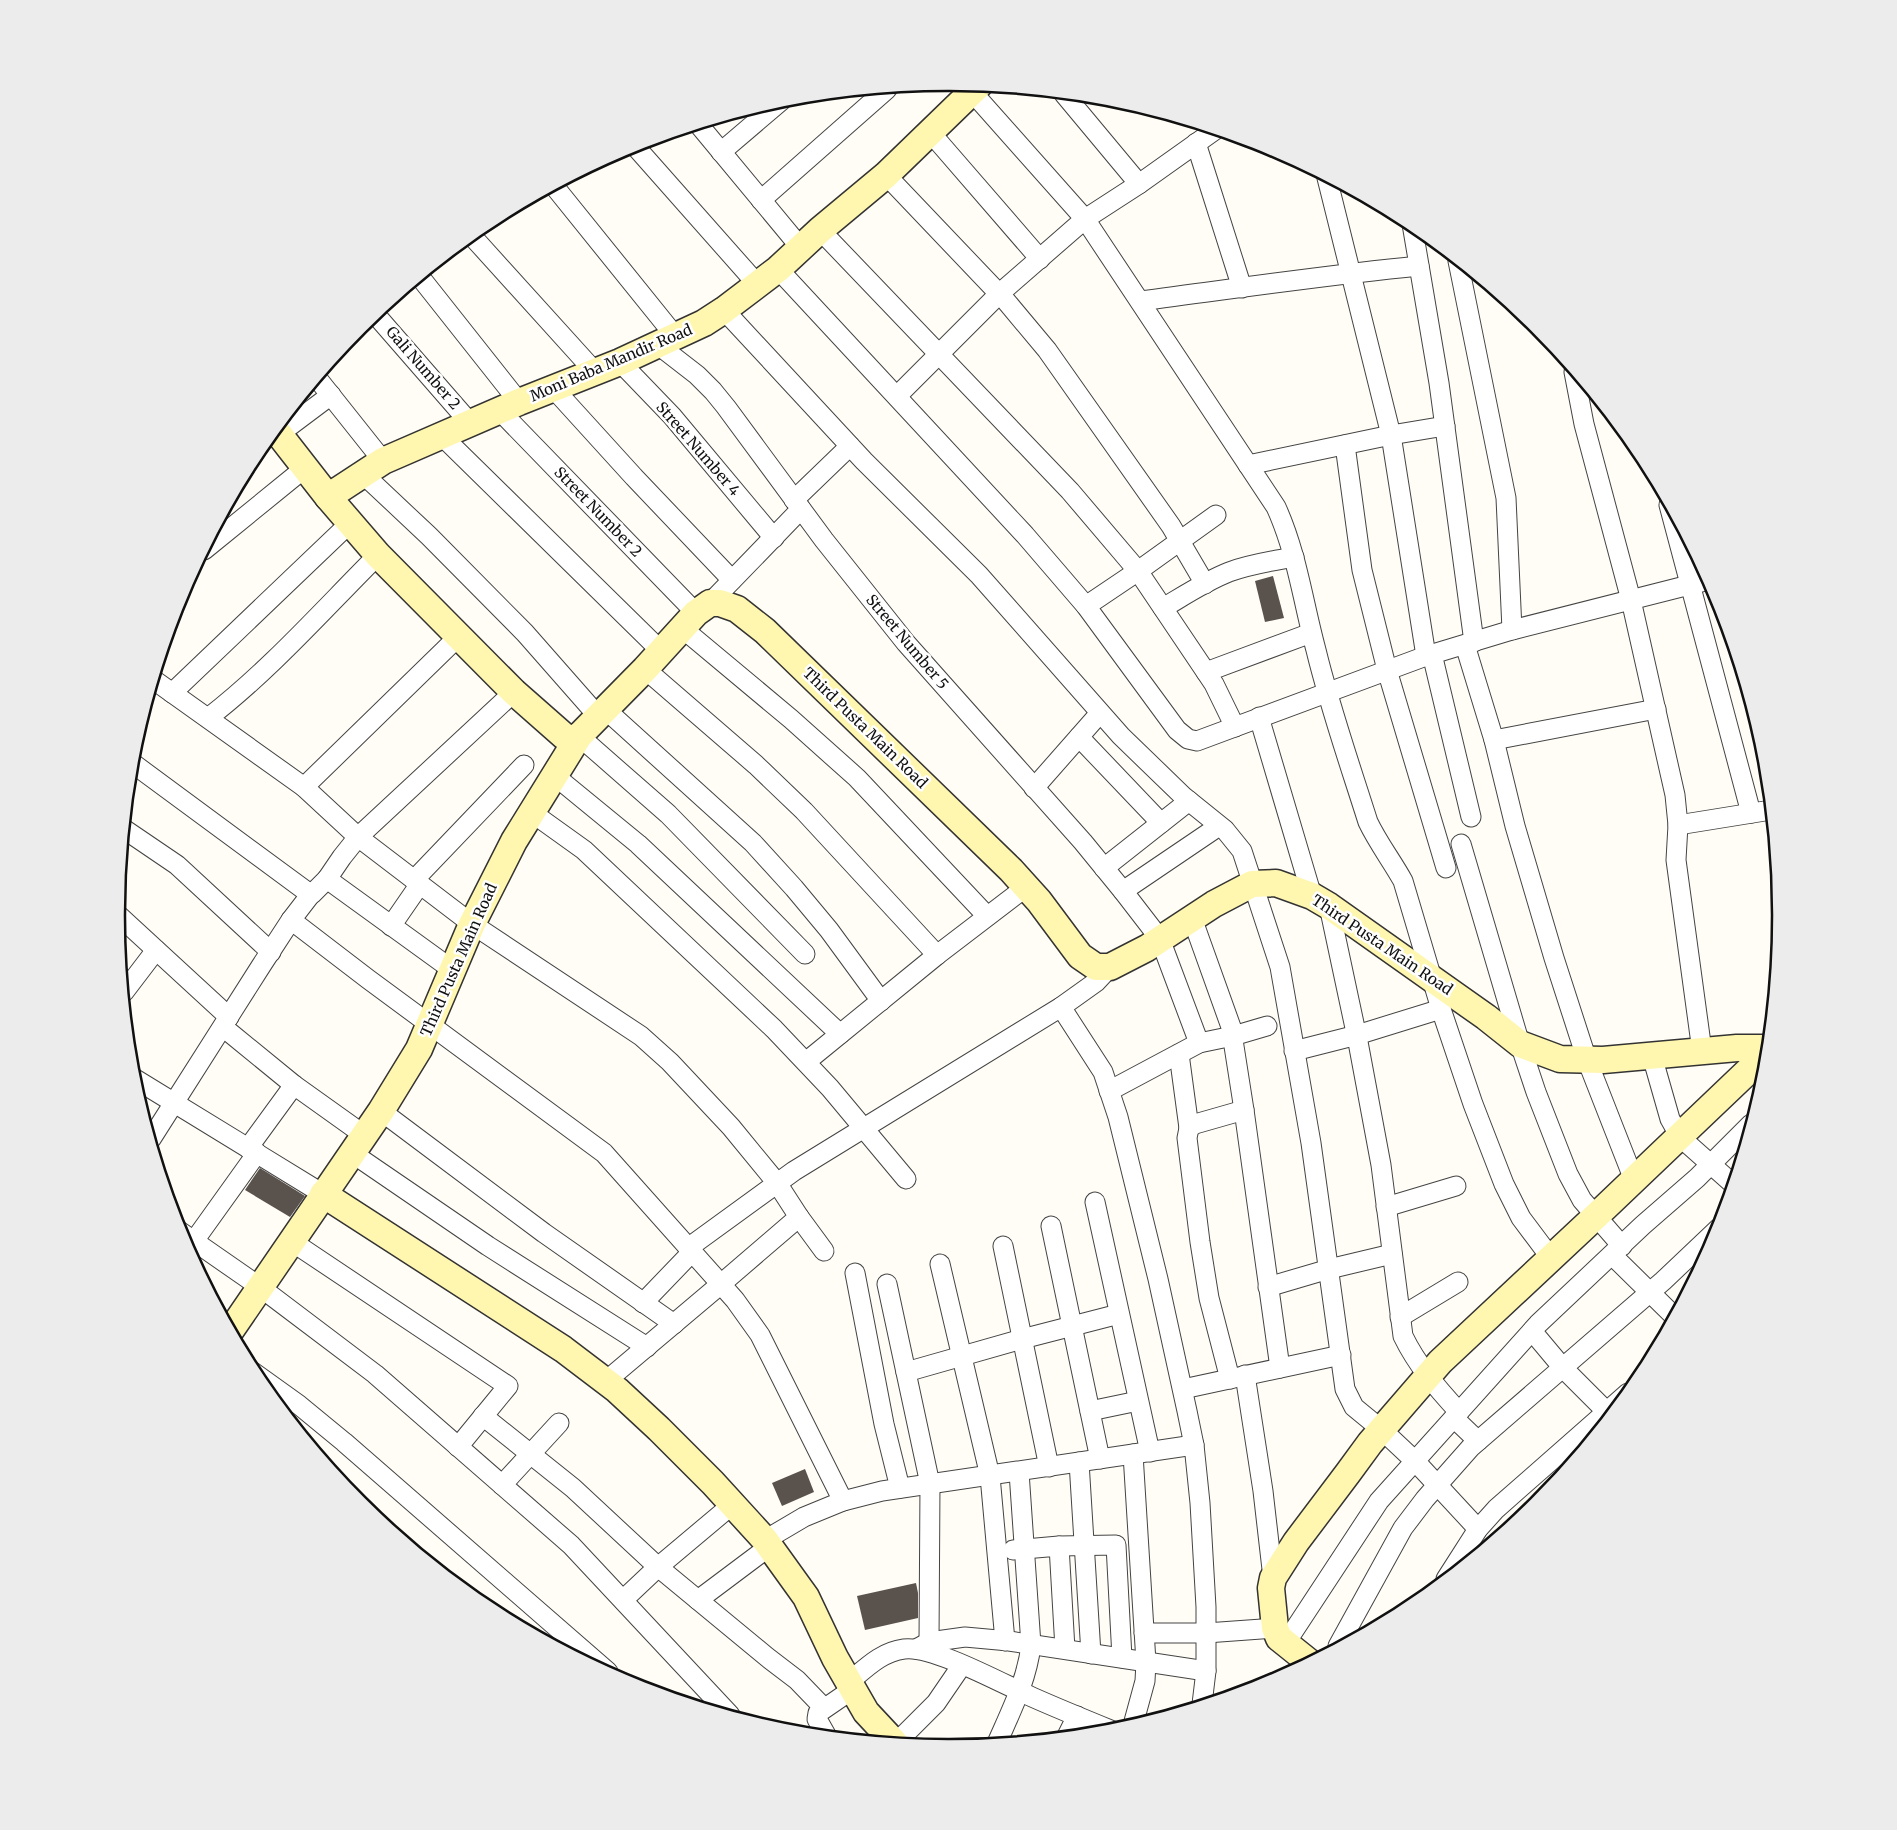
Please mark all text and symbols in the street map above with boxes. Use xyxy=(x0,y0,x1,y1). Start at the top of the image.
street label: Moni Baba Mandir Road xyxy=(527,320,695,405)
street label: Gali Number 2 xyxy=(382,322,465,413)
street label: Street Number 4 xyxy=(652,398,744,500)
street label: Street Number 2 xyxy=(550,463,646,561)
street label: Street Number 5 xyxy=(862,590,953,693)
street label: Third Pusta Main Road xyxy=(799,663,932,792)
street label: Third Pusta Main Road xyxy=(416,880,501,1039)
street label: Third Pusta Main Road xyxy=(1308,890,1456,999)

